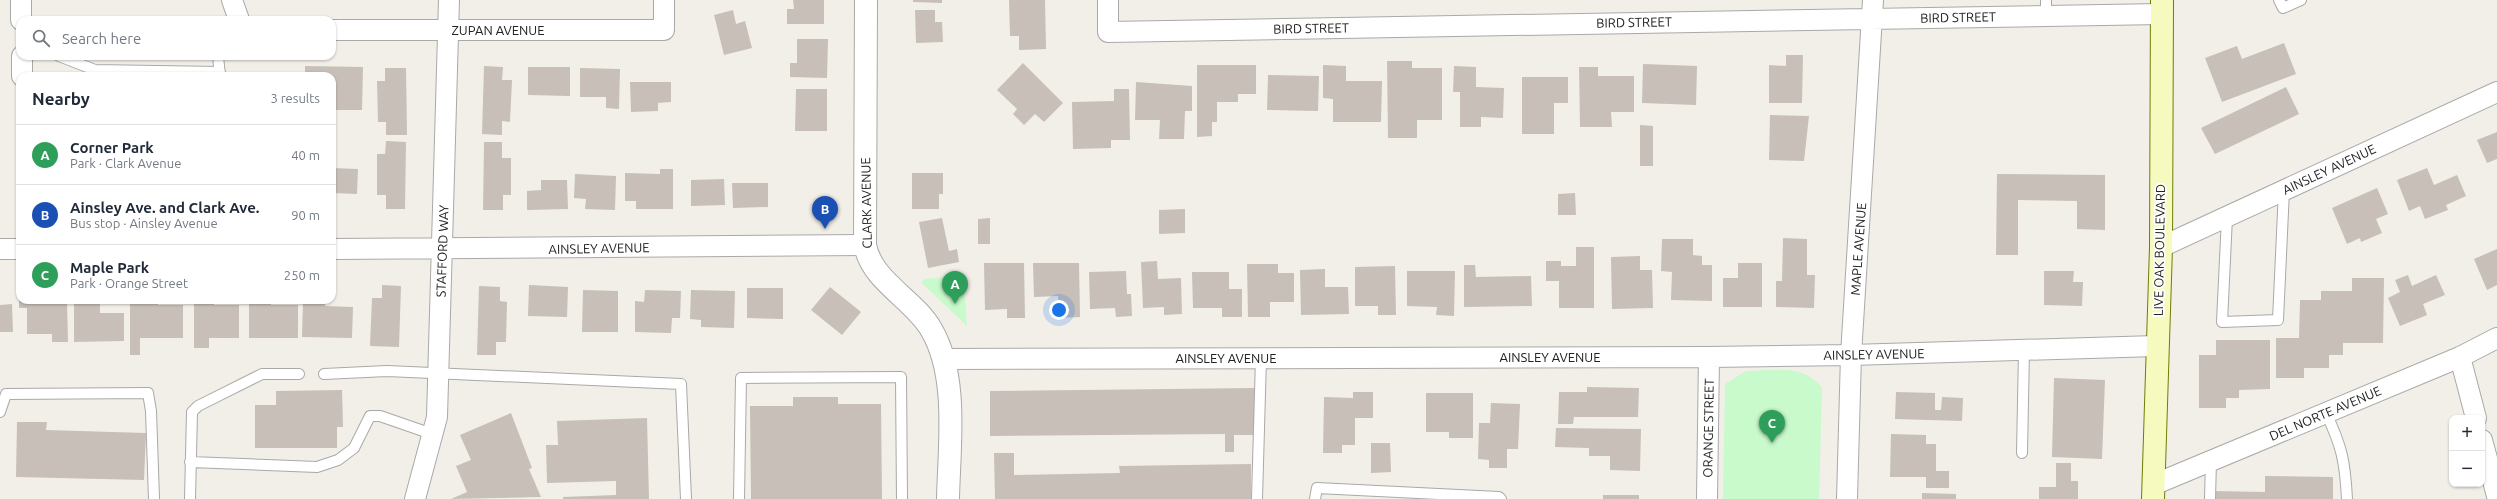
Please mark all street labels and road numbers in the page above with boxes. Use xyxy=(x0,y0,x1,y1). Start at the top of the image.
street label: BIRD STREET xyxy=(1920,9,1996,25)
street label: BIRD STREET xyxy=(1596,14,1672,30)
street label: BIRD STREET xyxy=(1273,20,1349,36)
street label: ZUPAN AVENUE xyxy=(452,23,544,37)
street label: AINSLEY AVENUE xyxy=(2280,141,2378,197)
street label: CLARK AVENUE xyxy=(858,157,874,249)
street label: LIVE OAK BOULEVARD xyxy=(2151,184,2167,316)
street label: MAPLE AVENUE xyxy=(1848,202,1868,296)
street label: STAFFORD WAY xyxy=(433,204,451,298)
street label: AINSLEY AVENUE xyxy=(548,240,650,256)
street label: AINSLEY AVENUE xyxy=(1823,346,1925,362)
street label: AINSLEY AVENUE xyxy=(1499,350,1601,364)
street label: AINSLEY AVENUE xyxy=(1175,351,1277,365)
street label: ORANGE STREET xyxy=(1700,378,1716,478)
street label: DEL NORTE AVENUE xyxy=(2267,383,2383,443)

